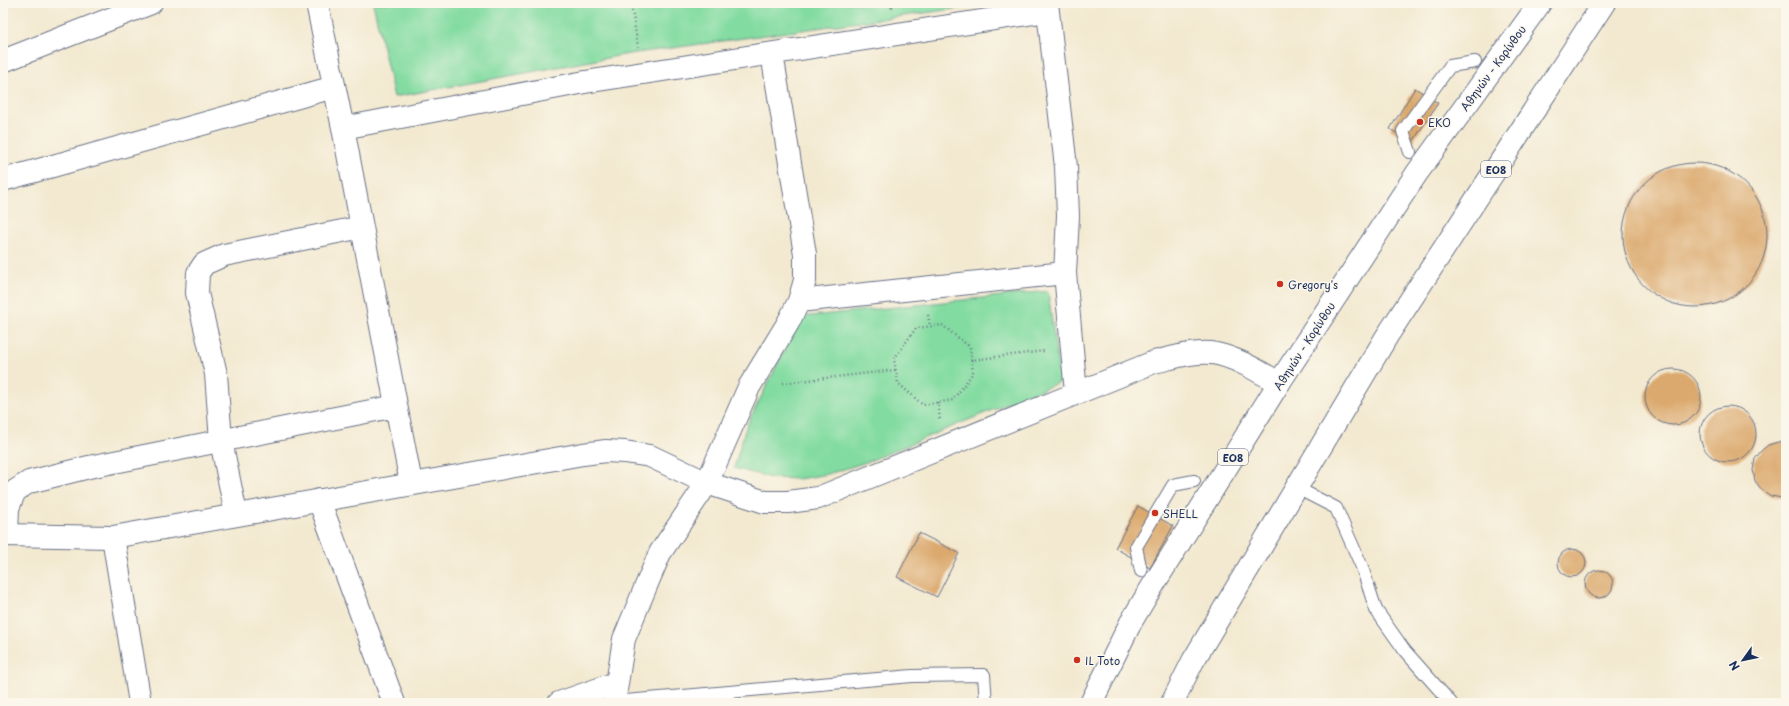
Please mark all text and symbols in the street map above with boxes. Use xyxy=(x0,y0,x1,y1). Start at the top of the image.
street label: Αθηνών - Κορίνθου xyxy=(1456,22,1530,114)
place label: EKO xyxy=(1428,114,1451,131)
marker: EKO xyxy=(1415,117,1425,127)
road number: ΕΟ8 xyxy=(1481,161,1511,177)
place label: Gregory's xyxy=(1288,276,1338,293)
marker: Gregory's xyxy=(1275,279,1285,289)
street label: Αθηνών - Κορίνθου xyxy=(1269,298,1339,394)
road number: ΕΟ8 xyxy=(1218,449,1248,465)
place label: SHELL xyxy=(1163,505,1199,522)
marker: SHELL xyxy=(1150,508,1160,518)
north arrow xyxy=(1723,640,1763,680)
place label: IL Toto xyxy=(1085,652,1120,669)
marker: IL Toto xyxy=(1072,655,1082,665)
text: N xyxy=(1725,657,1744,674)

